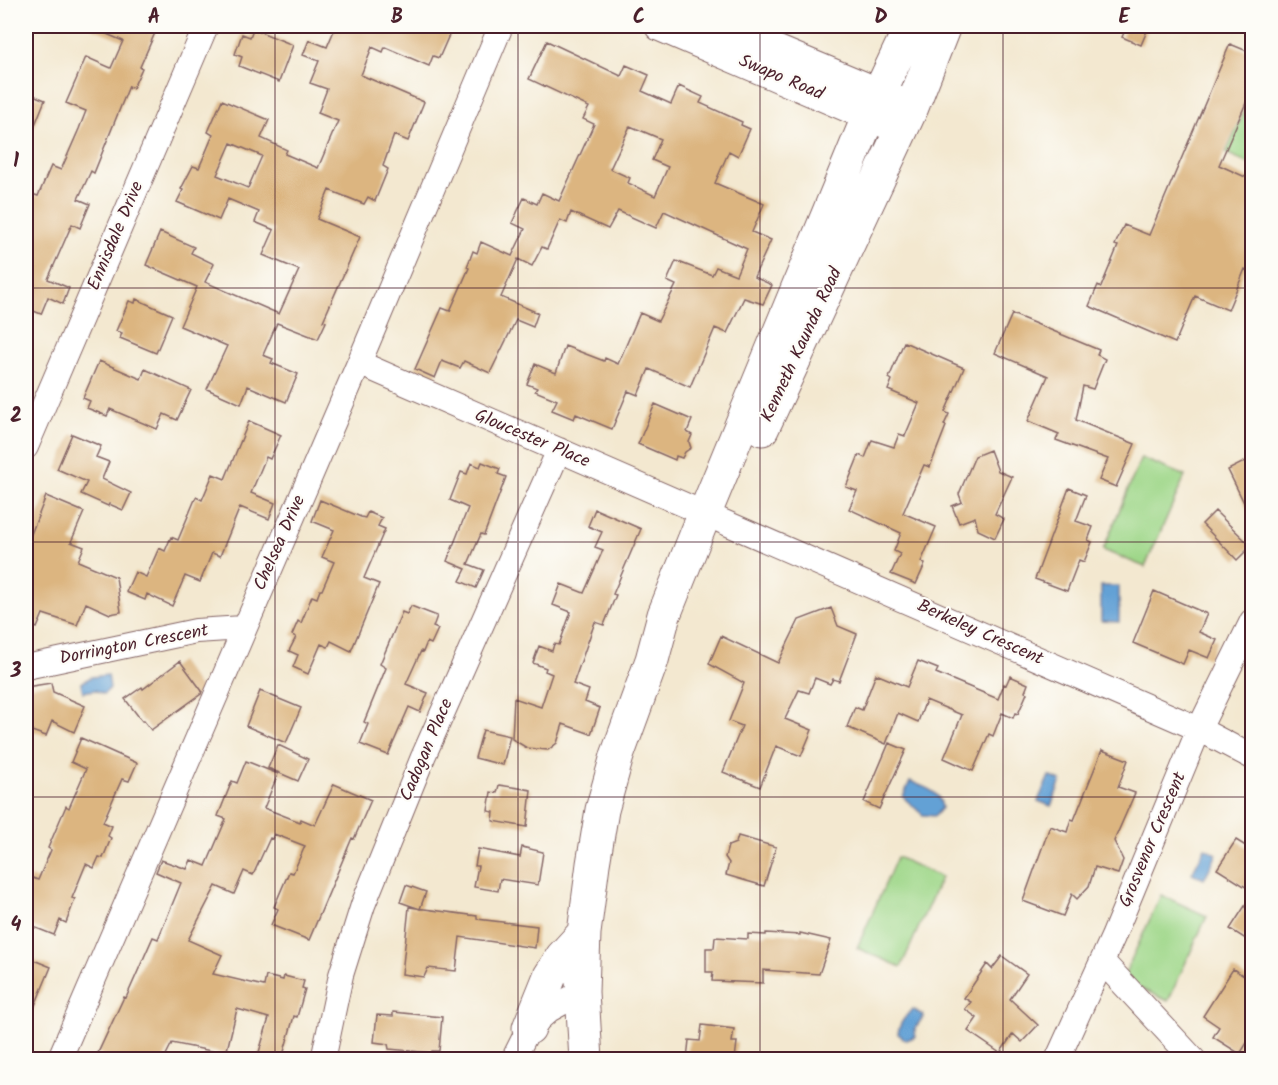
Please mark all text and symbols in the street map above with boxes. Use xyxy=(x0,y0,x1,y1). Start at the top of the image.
text: A xyxy=(148,2,160,34)
text: B xyxy=(391,2,403,34)
text: C xyxy=(633,2,645,34)
text: D xyxy=(874,2,888,34)
text: E xyxy=(1118,2,1130,34)
street label: Swapo Road xyxy=(734,47,829,109)
text: 1 xyxy=(13,146,19,178)
street label: Ennisdale Drive xyxy=(80,177,152,295)
street label: Kenneth Kaunda Road xyxy=(753,262,851,427)
text: 2 xyxy=(10,401,22,433)
street label: Gloucester Place xyxy=(470,402,594,476)
street label: Chelsea Drive xyxy=(246,491,314,595)
street label: Berkeley Crescent xyxy=(912,592,1049,674)
street label: Dorrington Crescent xyxy=(57,616,212,674)
text: 3 xyxy=(10,656,22,688)
street label: Cadogan Place xyxy=(392,694,462,806)
street label: Grosvenor Crescent xyxy=(1111,767,1195,912)
text: 4 xyxy=(11,910,22,942)

